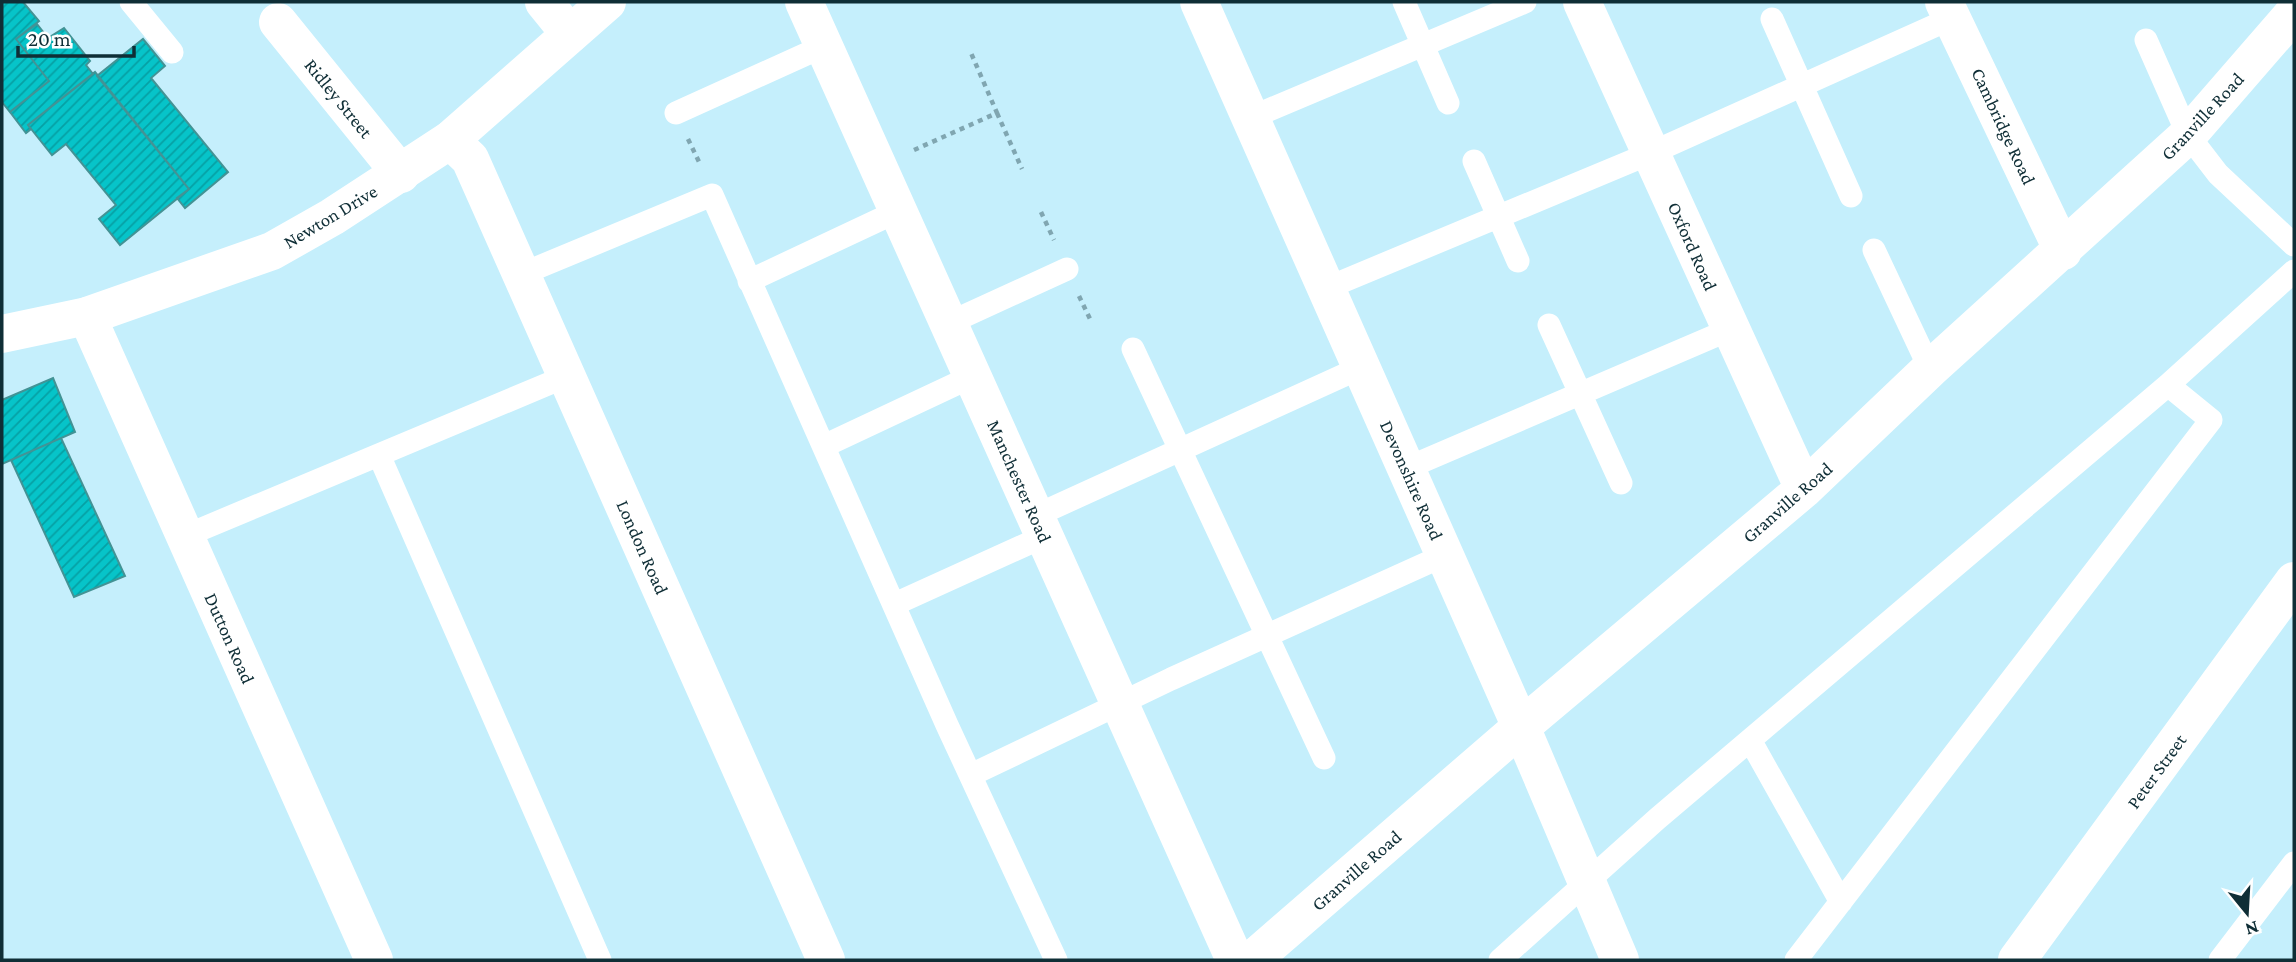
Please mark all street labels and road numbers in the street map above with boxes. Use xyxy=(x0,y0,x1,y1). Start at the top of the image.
street label: Ridley Street xyxy=(300,55,377,143)
street label: Cambridge Road xyxy=(1967,65,2040,188)
street label: Granville Road xyxy=(2157,68,2248,164)
street label: Newton Drive xyxy=(280,180,381,253)
street label: Oxford Road xyxy=(1664,199,1721,294)
street label: Manchester Road xyxy=(983,417,1056,546)
street label: Devonshire Road xyxy=(1376,417,1447,543)
street label: Granville Road xyxy=(1738,458,1836,547)
street label: London Road xyxy=(612,497,673,598)
street label: Dutton Road xyxy=(200,590,259,687)
street label: Peter Street xyxy=(2122,729,2191,813)
street label: Granville Road xyxy=(1307,826,1405,915)

